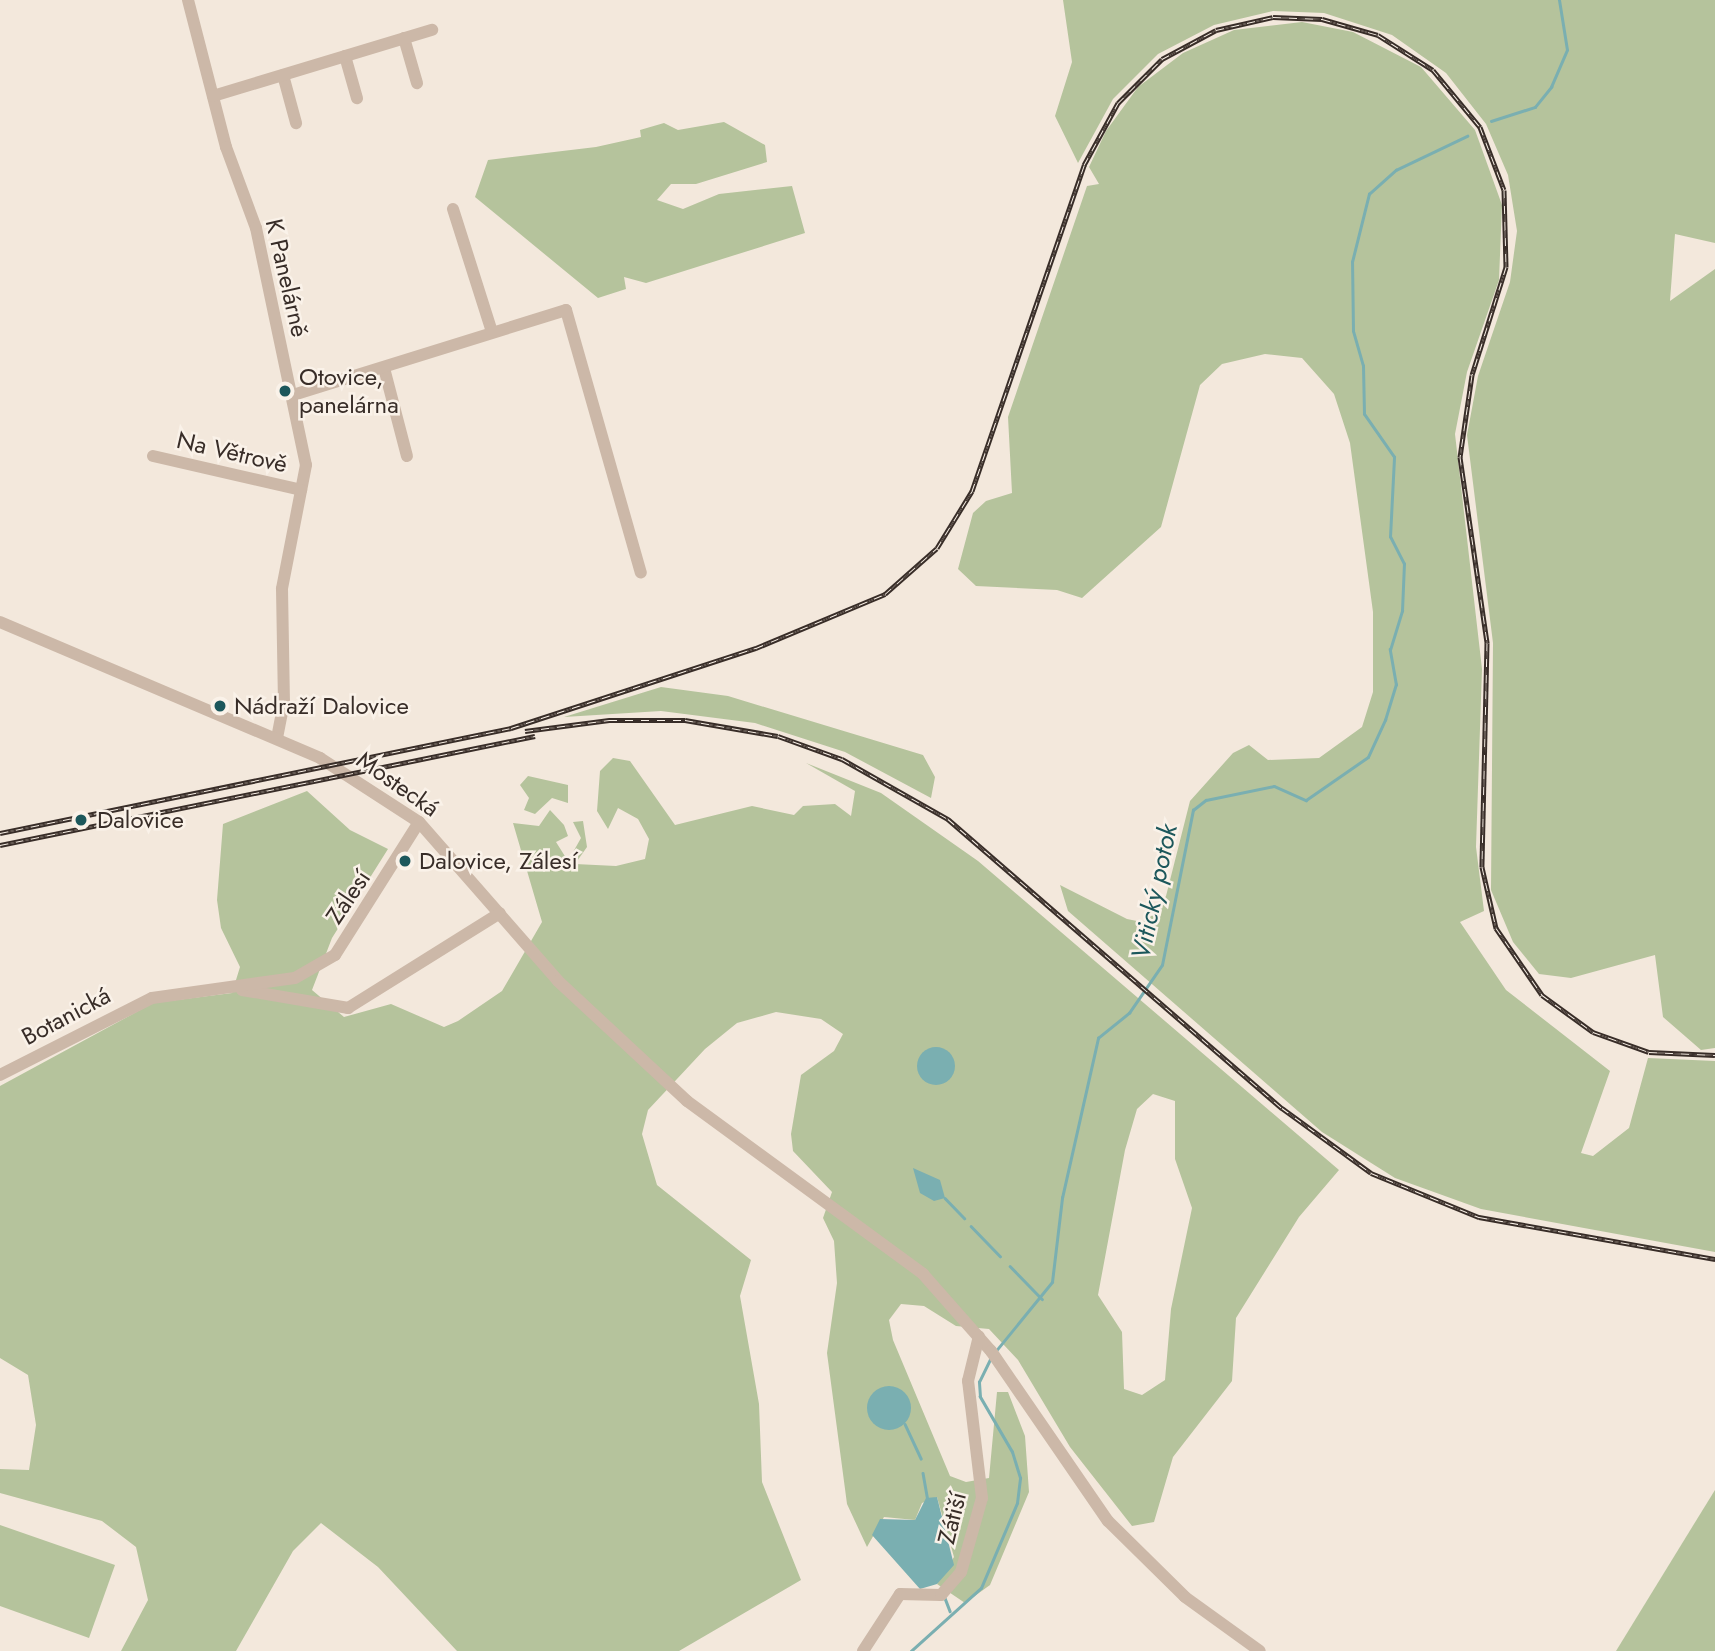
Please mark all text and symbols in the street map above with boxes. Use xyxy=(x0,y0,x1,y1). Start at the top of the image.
street label: K Panelárně xyxy=(259,216,315,340)
place label: Otovice, panelárna xyxy=(299,363,399,419)
marker: Otovice, panelárna xyxy=(277,383,293,399)
street label: Na Větrově xyxy=(174,425,290,479)
place label: Nádraží Dalovice xyxy=(234,692,409,720)
marker: Nádraží Dalovice xyxy=(212,698,228,714)
street label: Mostecká xyxy=(351,745,445,823)
place label: Dalovice xyxy=(97,806,184,834)
marker: Dalovice xyxy=(71,810,91,830)
water label: Vitický potok xyxy=(1125,822,1185,962)
place label: Dalovice, Zálesí xyxy=(419,847,578,875)
marker: Dalovice, Zálesí xyxy=(397,853,413,869)
street label: Zálesí xyxy=(320,865,376,929)
street label: Botanická xyxy=(17,981,115,1051)
street label: Zátiší xyxy=(932,1489,972,1547)

